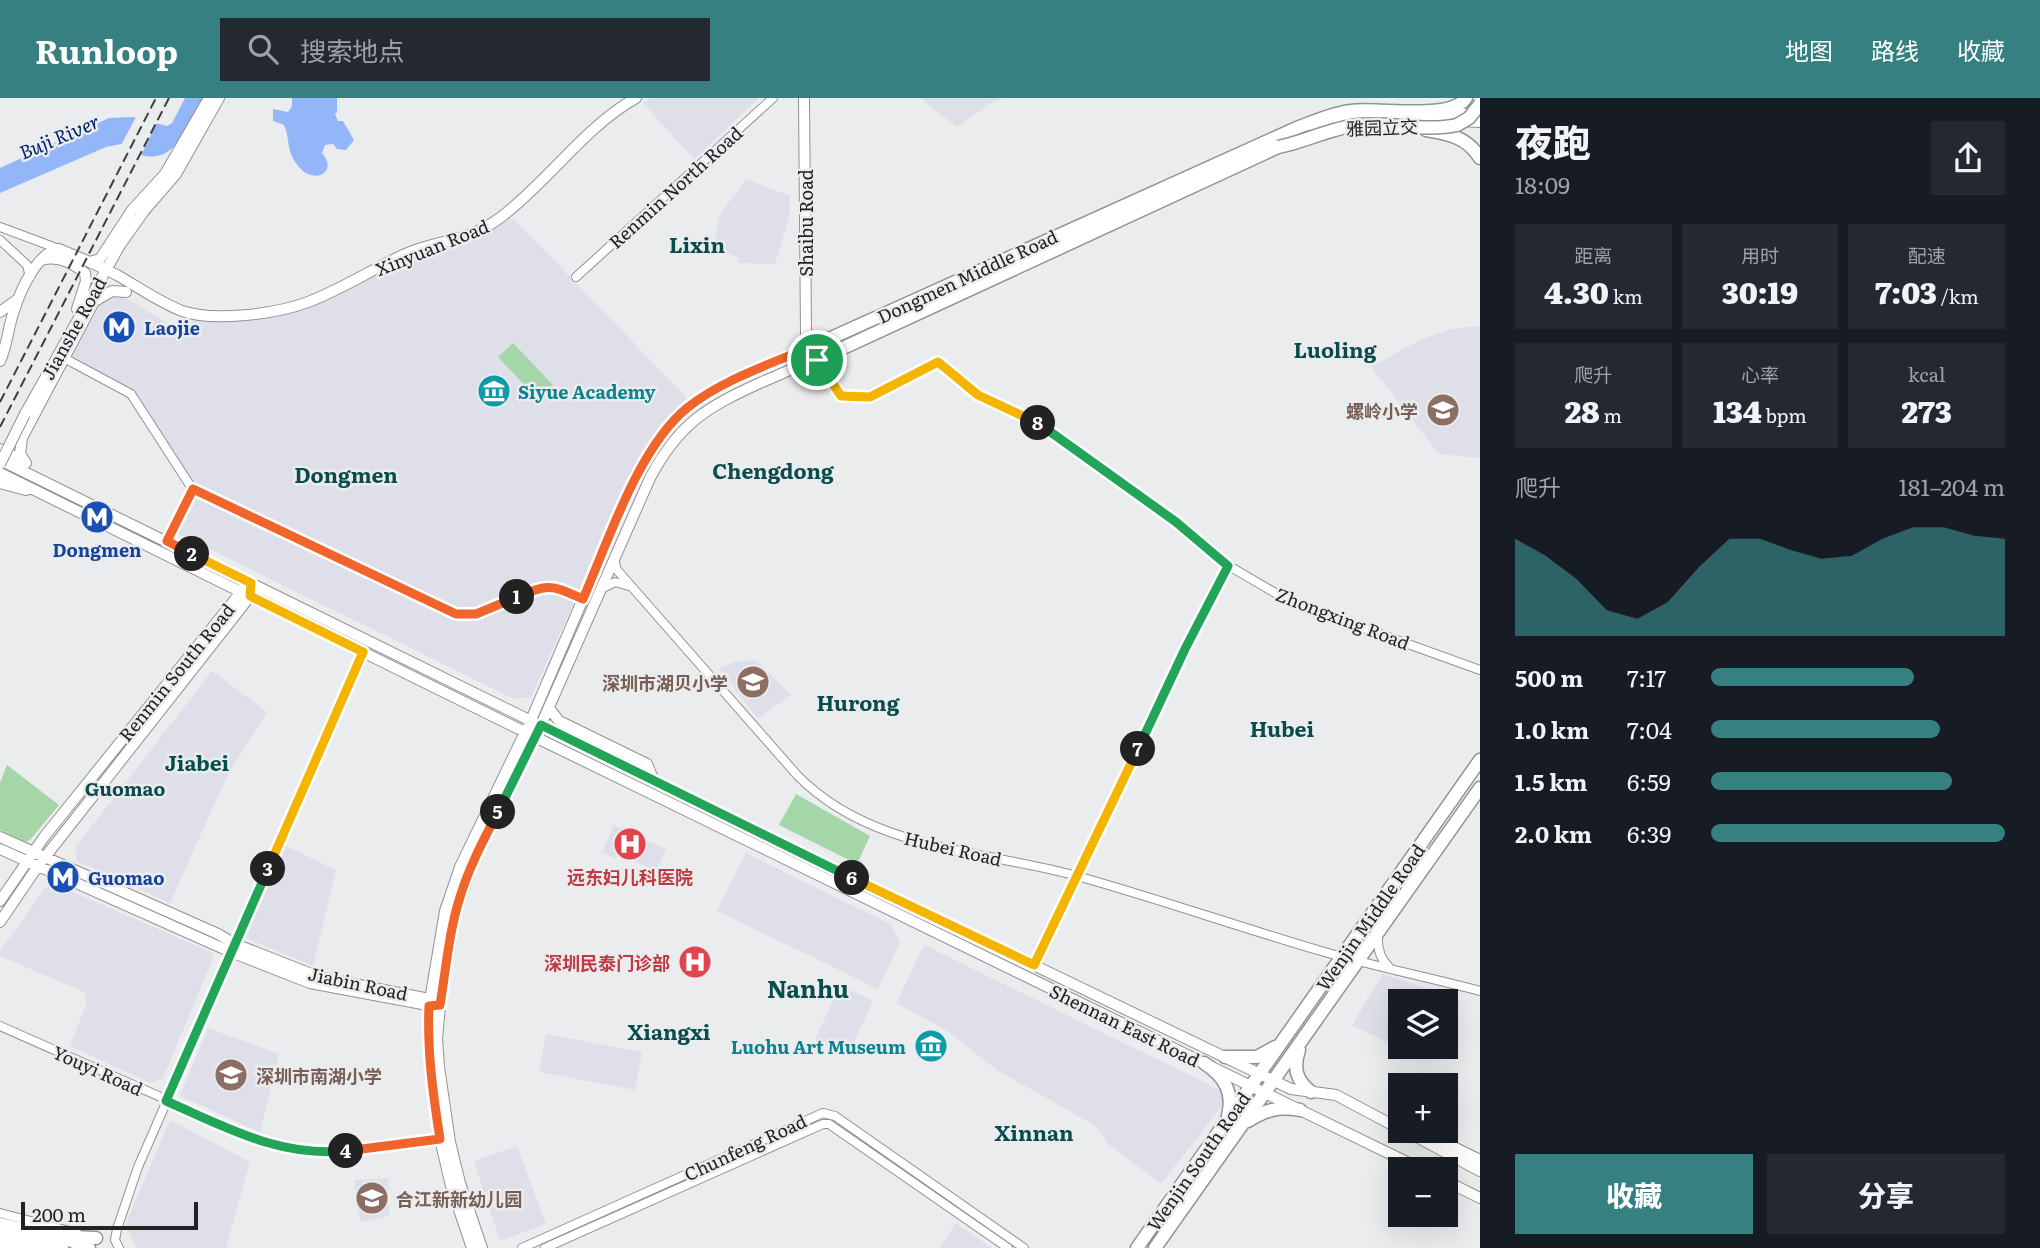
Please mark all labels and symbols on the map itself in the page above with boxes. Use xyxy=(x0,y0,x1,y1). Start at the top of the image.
water label: Buji River xyxy=(14,106,104,165)
street label: 雅园立交 xyxy=(1346,112,1418,142)
street label: Renmin North Road xyxy=(602,119,748,255)
street label: Shaibu Road xyxy=(792,169,819,277)
street label: Xinyuan Road xyxy=(371,212,493,282)
street label: Dongmen Middle Road xyxy=(872,222,1062,330)
district label: Lixin xyxy=(669,228,726,259)
street label: Jianshe Road xyxy=(34,272,112,384)
metro station icon: Laojie xyxy=(100,308,138,346)
place label: Laojie xyxy=(144,314,200,341)
pin xyxy=(787,330,847,390)
district label: Luoling xyxy=(1294,333,1377,364)
museum icon: Siyue Academy xyxy=(475,372,513,410)
place label: Siyue Academy xyxy=(518,378,655,405)
school or university icon: 螺岭小学 xyxy=(1424,391,1462,429)
place label: 螺岭小学 xyxy=(1346,397,1418,424)
pin: 8 xyxy=(1020,406,1056,440)
district label: Chengdong xyxy=(712,454,834,485)
district label: Dongmen xyxy=(294,458,398,489)
metro station icon: Dongmen xyxy=(78,498,116,536)
place label: Dongmen xyxy=(53,536,142,563)
pin: 2 xyxy=(174,536,210,572)
pin: 1 xyxy=(500,580,534,614)
street label: Zhongxing Road xyxy=(1272,580,1414,656)
street label: Renmin South Road xyxy=(112,597,240,747)
school or university icon: 深圳市湖贝小学 xyxy=(734,663,772,701)
place label: 深圳市湖贝小学 xyxy=(602,669,728,696)
district label: Hurong xyxy=(817,686,900,717)
district label: Hubei xyxy=(1250,712,1314,743)
pin: 7 xyxy=(1120,732,1156,766)
district label: Jiabei xyxy=(165,746,230,777)
district label: Guomao xyxy=(85,774,165,802)
pin: 5 xyxy=(480,794,516,830)
street label: Hubei Road xyxy=(902,824,1004,872)
hospital icon: 远东妇儿科医院 xyxy=(611,825,649,863)
street label: Wenjin Middle Road xyxy=(1309,838,1431,996)
pin: 3 xyxy=(250,852,286,886)
metro station icon: Guomao xyxy=(44,858,82,896)
pin: 6 xyxy=(834,860,870,896)
place label: 远东妇儿科医院 xyxy=(567,863,693,890)
place label: Guomao xyxy=(88,864,164,891)
hospital icon: 深圳民泰门诊部 xyxy=(676,943,714,981)
place label: 深圳民泰门诊部 xyxy=(544,949,670,976)
street label: Jiabin Road xyxy=(306,959,410,1007)
district label: Nanhu xyxy=(767,970,849,1005)
street label: Shennan East Road xyxy=(1045,977,1205,1073)
district label: Xiangxi xyxy=(627,1015,711,1046)
museum icon: Luohu Art Museum xyxy=(912,1027,950,1065)
place label: Luohu Art Museum xyxy=(731,1033,906,1060)
street label: Youyi Road xyxy=(49,1038,147,1102)
school or university icon: 深圳市南湖小学 xyxy=(212,1056,250,1094)
place label: 深圳市南湖小学 xyxy=(256,1062,382,1089)
street label: Wenjin South Road xyxy=(1140,1086,1256,1236)
street label: Chunfeng Road xyxy=(679,1107,811,1187)
district label: Xinnan xyxy=(994,1116,1074,1147)
pin: 4 xyxy=(328,1134,364,1168)
school or university icon: 合江新新幼儿园 xyxy=(353,1179,391,1217)
place label: 合江新新幼儿园 xyxy=(396,1185,522,1212)
scale bar xyxy=(21,1199,198,1231)

